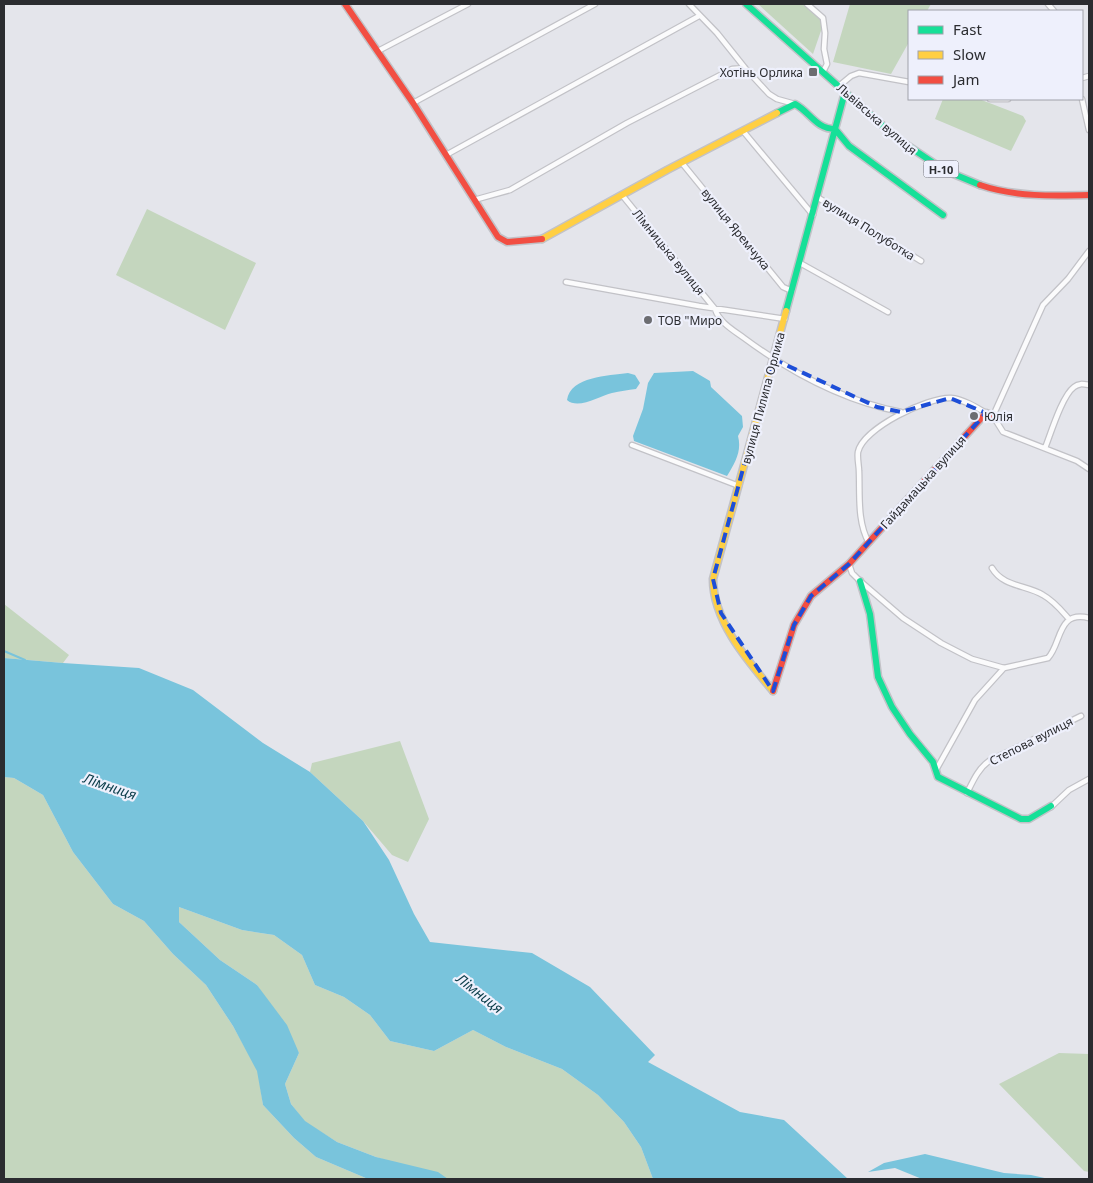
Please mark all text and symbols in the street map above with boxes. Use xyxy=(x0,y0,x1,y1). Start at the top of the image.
legend xyxy=(908,10,1083,100)
text: Fast xyxy=(953,19,982,39)
text: Slow xyxy=(953,44,986,64)
place label: Хотінь Орлика xyxy=(720,64,803,81)
marker: Хотінь Орлика xyxy=(807,66,819,78)
text: Jam xyxy=(951,69,980,89)
street label: Львівська вулиця xyxy=(833,80,921,158)
road number: Н-10 xyxy=(924,160,958,178)
street label: вулиця Яремчука xyxy=(698,184,774,274)
street label: вулиця Полуботка xyxy=(820,194,918,264)
street label: Лімницька вулиця xyxy=(629,205,709,299)
place label: ТОВ "Миро xyxy=(658,312,722,329)
marker: ТОВ "Миро xyxy=(642,314,654,326)
street label: вулиця Пилипа Орлика xyxy=(737,330,789,466)
place label: Юлія xyxy=(984,408,1013,425)
marker: Юлія xyxy=(968,410,980,422)
street label: Гайдамацька вулиця xyxy=(876,432,970,532)
street label: Степова вулиця xyxy=(986,713,1076,769)
water label: Лімниця xyxy=(80,768,139,804)
water label: Лімниця xyxy=(452,968,507,1017)

